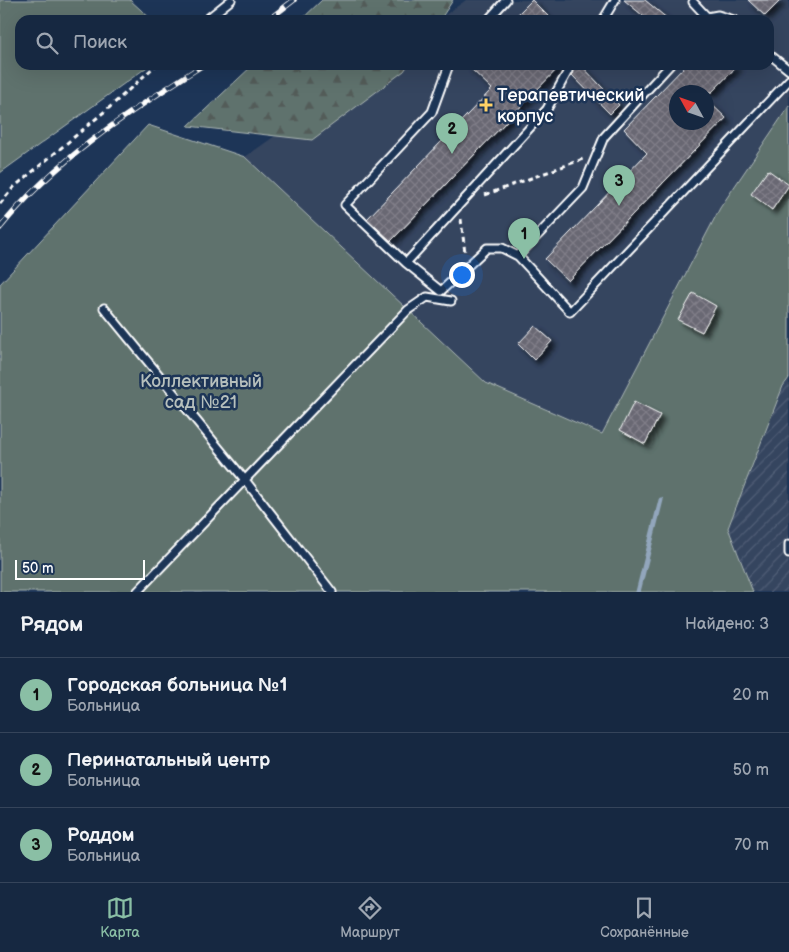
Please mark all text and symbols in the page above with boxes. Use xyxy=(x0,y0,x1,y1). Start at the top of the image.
search box xyxy=(15,15,774,70)
icon: search xyxy=(33,29,61,57)
text: Поиск xyxy=(73,31,127,54)
place label: Терапевтический корпус xyxy=(497,85,645,127)
north arrow xyxy=(669,85,714,130)
marker: Терапевтический корпус xyxy=(479,98,493,112)
pin: 2 xyxy=(436,113,468,154)
pin: 3 xyxy=(603,165,635,206)
pin: 1 xyxy=(508,218,540,259)
your location xyxy=(449,262,475,288)
park label: Коллективный сад №21 xyxy=(140,371,262,413)
scale bar xyxy=(15,557,145,580)
text: 50 m xyxy=(22,560,54,577)
text: Рядом xyxy=(20,612,83,637)
text: Найдено: 3 xyxy=(685,615,769,634)
text: Городская больница №1 xyxy=(67,674,287,697)
text: 1 xyxy=(33,686,39,705)
text: 20 m xyxy=(733,686,769,705)
text: Больница xyxy=(67,697,140,716)
text: Перинатальный центр xyxy=(67,749,270,772)
text: 2 xyxy=(31,761,41,780)
text: 50 m xyxy=(733,761,769,780)
text: Больница xyxy=(67,772,140,791)
text: Роддом xyxy=(67,824,135,847)
text: 3 xyxy=(31,836,41,855)
text: 70 m xyxy=(734,836,769,855)
text: Больница xyxy=(67,847,140,866)
tab: Карта xyxy=(100,894,140,941)
tab: Маршрут xyxy=(340,894,400,941)
tab: Сохранённые xyxy=(600,894,689,941)

